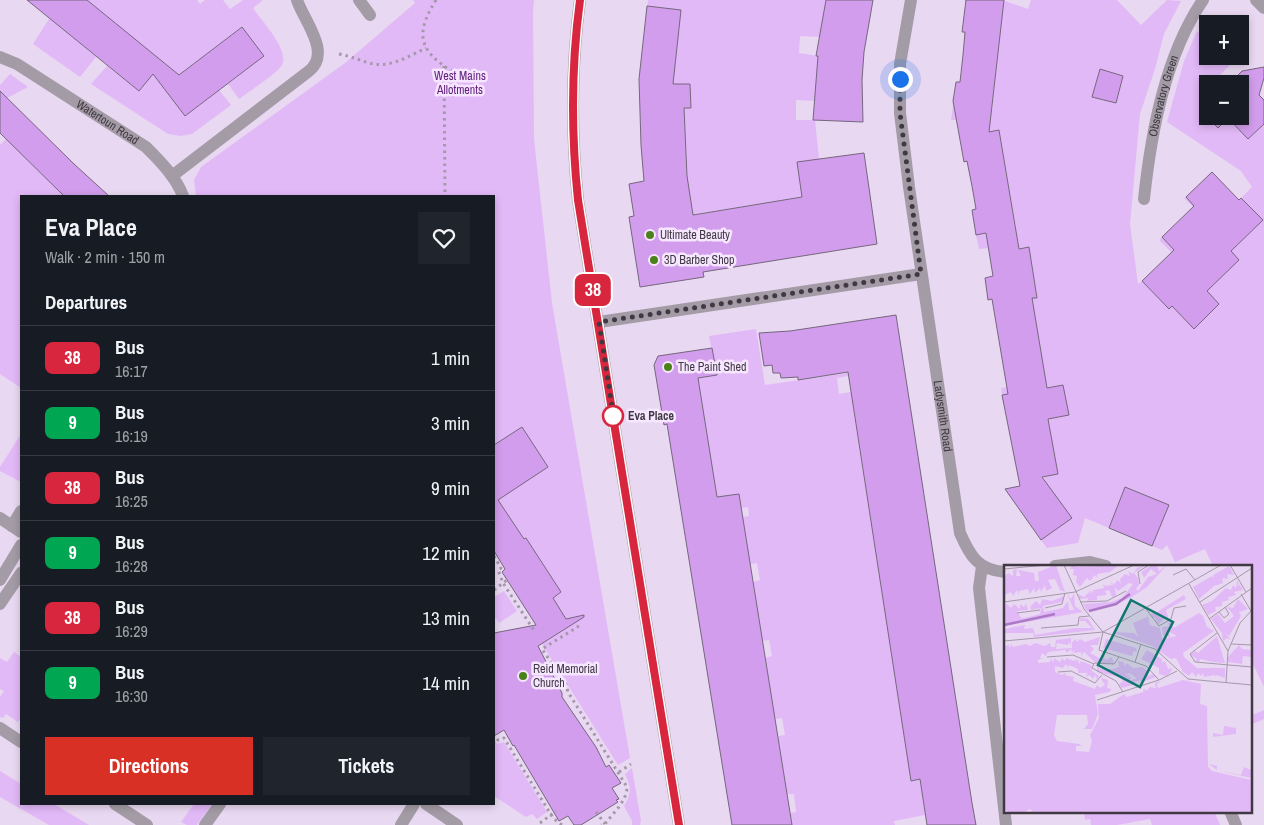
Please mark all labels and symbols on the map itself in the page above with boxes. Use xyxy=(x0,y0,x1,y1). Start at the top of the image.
street label: Observatory Green xyxy=(1145,53,1182,138)
your location xyxy=(888,67,913,92)
park label: West Mains Allotments xyxy=(434,68,486,98)
street label: Watertoun Road xyxy=(73,96,142,148)
place label: Ultimate Beauty xyxy=(660,227,730,243)
marker: Ultimate Beauty xyxy=(644,229,656,241)
place label: 3D Barber Shop xyxy=(664,252,735,268)
marker: 3D Barber Shop xyxy=(648,254,660,266)
line badge: 38 xyxy=(570,274,616,306)
place label: The Paint Shed xyxy=(678,359,746,375)
marker: The Paint Shed xyxy=(662,361,674,373)
street label: Ladysmith Road xyxy=(930,379,956,453)
marker: Eva Place xyxy=(602,405,624,427)
place label: Eva Place xyxy=(628,408,674,424)
inset map xyxy=(1004,565,1252,812)
place label: Reid Memorial Church xyxy=(533,661,598,691)
marker: Reid Memorial Church xyxy=(517,670,529,682)

